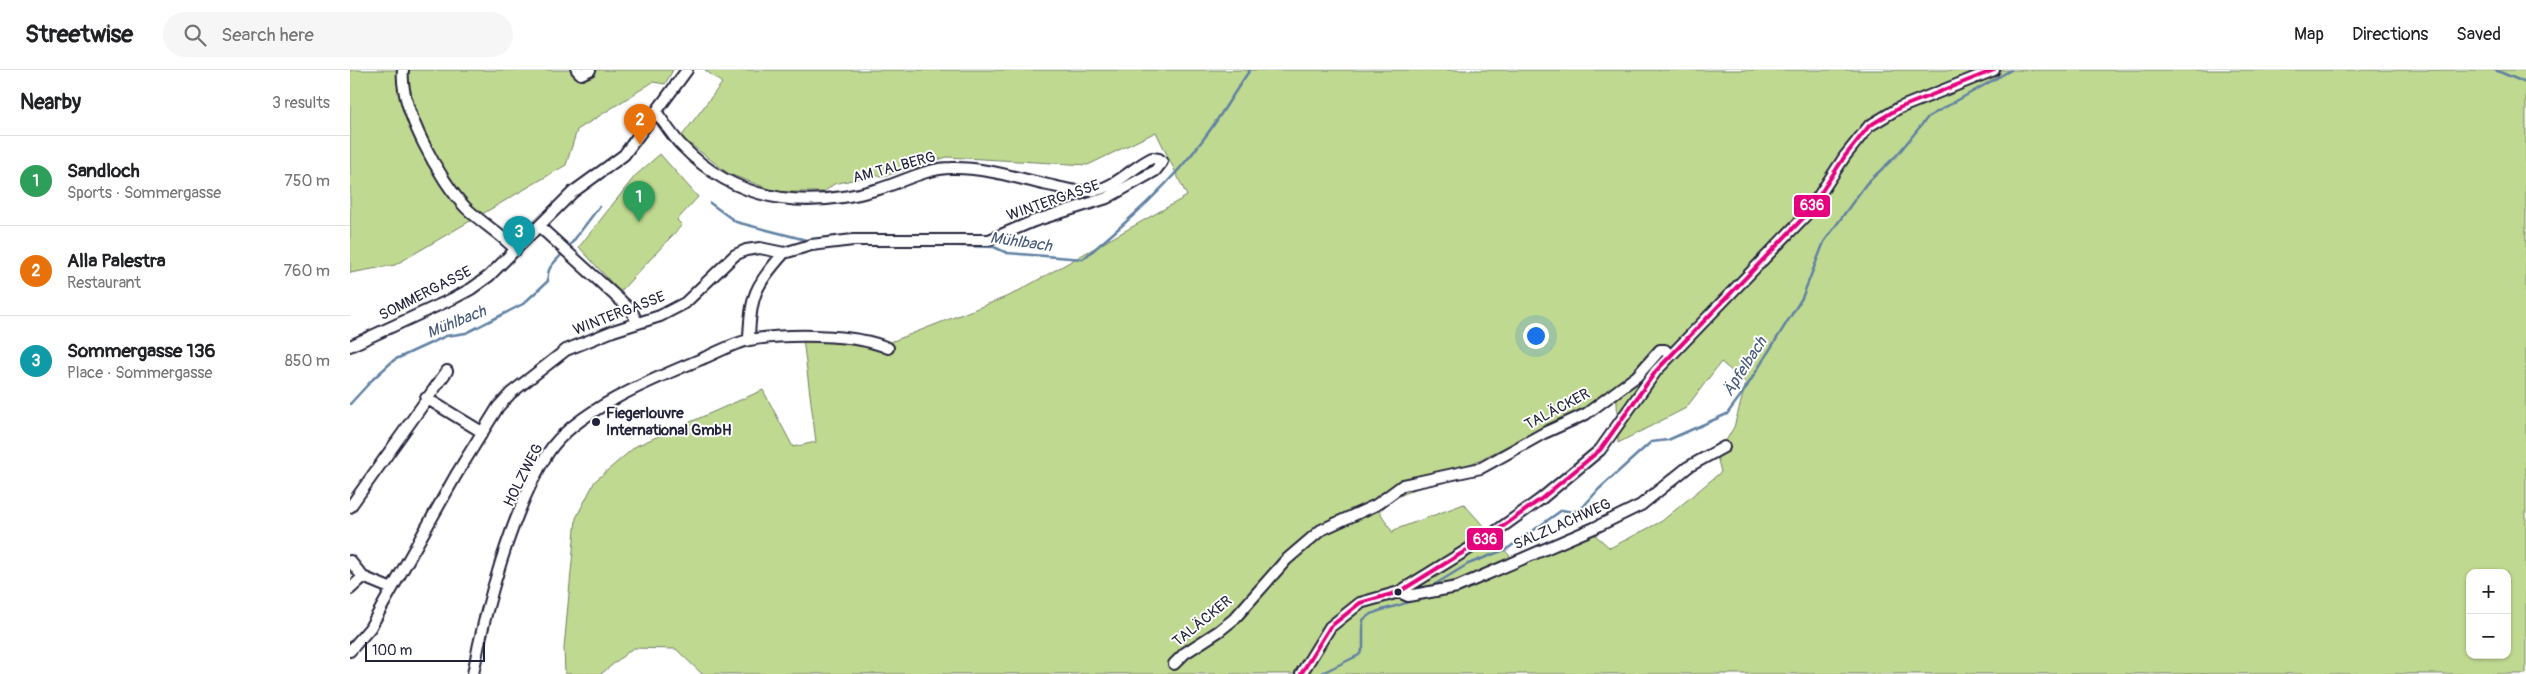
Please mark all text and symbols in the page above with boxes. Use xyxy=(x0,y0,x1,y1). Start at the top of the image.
search box xyxy=(163,12,513,57)
text: Streetwise xyxy=(25,20,133,49)
icon: search xyxy=(181,21,209,49)
text: Search here xyxy=(221,23,314,47)
text: Map xyxy=(2294,23,2324,46)
text: Directions xyxy=(2352,23,2428,46)
text: Saved xyxy=(2456,23,2501,46)
text: Nearby xyxy=(20,89,81,116)
text: 3 results xyxy=(272,93,330,113)
pin: 2 xyxy=(624,104,656,145)
street label: AM TALBERG xyxy=(851,147,938,188)
text: Sandloch xyxy=(67,159,140,183)
text: 1 xyxy=(33,171,39,191)
text: 750 m xyxy=(284,171,330,191)
street label: WINTERGASSE xyxy=(1004,176,1102,225)
pin: 1 xyxy=(623,181,655,222)
text: Sports · Sommergasse xyxy=(67,183,221,203)
line badge: 636 xyxy=(1793,194,1831,218)
text: 636 xyxy=(1800,197,1824,214)
pin: 3 xyxy=(503,216,535,257)
water label: Mühlbach xyxy=(989,228,1054,256)
text: Alla Palestra xyxy=(67,249,166,273)
text: 2 xyxy=(32,261,40,281)
text: 760 m xyxy=(284,261,330,281)
street label: SOMMERGASSE xyxy=(376,262,475,325)
text: Restaurant xyxy=(67,273,141,293)
street label: WINTERGASSE xyxy=(571,287,668,340)
water label: Mühlbach xyxy=(424,300,490,343)
your location xyxy=(1523,323,1549,349)
water label: Äpfelbach xyxy=(1718,332,1772,400)
text: Sommergasse 136 xyxy=(67,339,216,363)
text: 3 xyxy=(32,351,40,371)
text: 850 m xyxy=(285,351,330,371)
text: Place · Sommergasse xyxy=(67,363,212,383)
street label: TALÄCKER xyxy=(1521,384,1593,434)
place label: Fiegerlouvre International GmbH xyxy=(606,404,732,440)
marker: Fiegerlouvre International GmbH xyxy=(590,416,602,428)
street label: HOLZWEG xyxy=(499,440,547,510)
street label: SALZLACHWEG xyxy=(1511,494,1614,554)
line badge: 636 xyxy=(1466,527,1504,551)
text: 636 xyxy=(1473,531,1497,548)
map controls xyxy=(2466,569,2511,659)
button: + xyxy=(2466,569,2511,614)
unlabelled marker xyxy=(1393,587,1403,597)
street label: TALÄCKER xyxy=(1169,591,1236,651)
button: − xyxy=(2466,614,2511,659)
scale bar xyxy=(365,639,485,662)
text: 100 m xyxy=(372,642,412,659)

